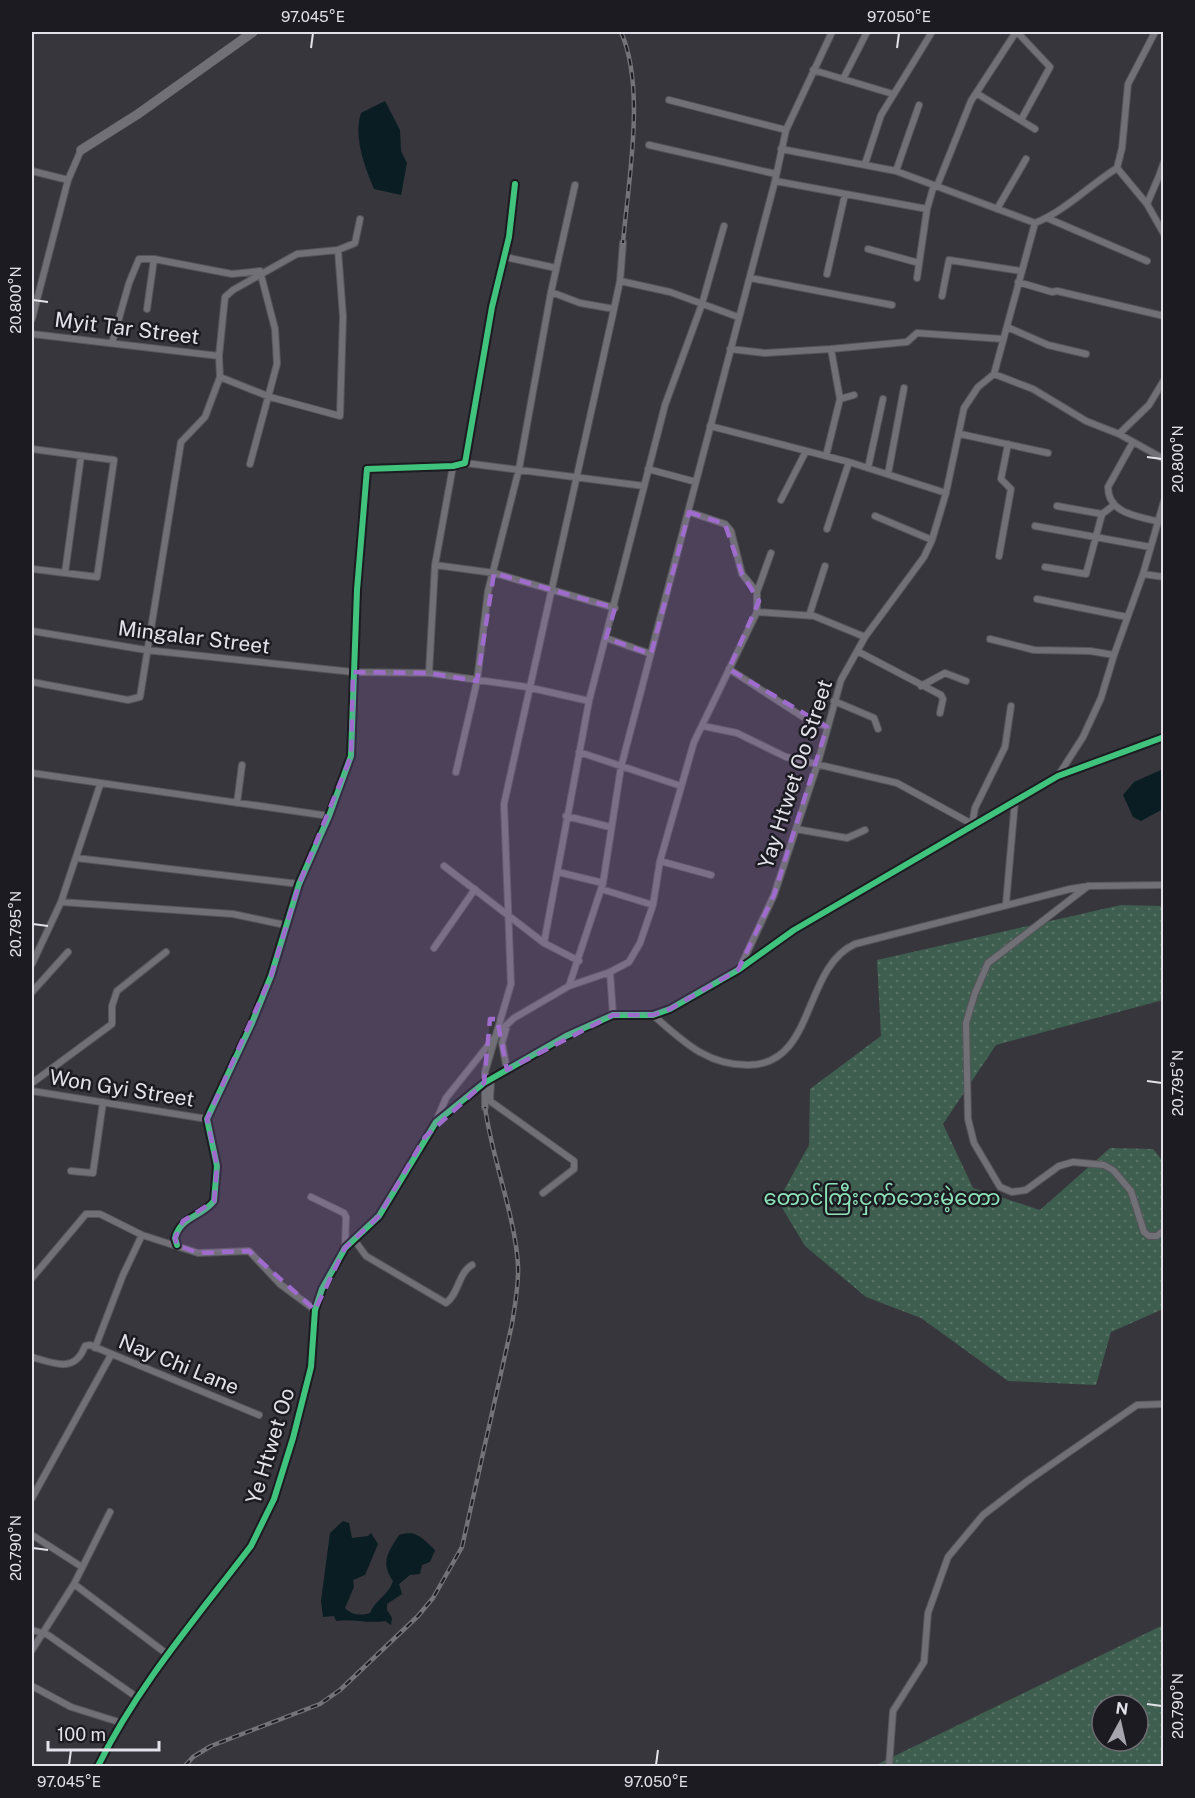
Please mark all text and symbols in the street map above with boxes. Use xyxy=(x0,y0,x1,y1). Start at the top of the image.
text: 97.045°E xyxy=(281,8,345,25)
text: 97.050°E xyxy=(867,8,931,25)
text: 20.800°N xyxy=(7,266,24,334)
street label: Myit Tar Street xyxy=(53,307,201,349)
text: 20.800°N xyxy=(1169,425,1186,493)
street label: Mingalar Street xyxy=(117,615,271,659)
street label: Yay Htwet Oo Street xyxy=(753,676,837,872)
text: 20.795°N xyxy=(7,891,24,957)
text: 20.795°N xyxy=(1169,1050,1186,1116)
street label: Won Gyi Street xyxy=(48,1064,196,1112)
park label: တောင်ကြီးငှက်ဘေးမဲ့တော xyxy=(764,1182,1000,1215)
street label: Nay Chi Lane xyxy=(115,1329,243,1399)
street label: Ye Htwet Oo xyxy=(240,1385,300,1507)
text: 20.790°N xyxy=(7,1515,24,1581)
text: 20.790°N xyxy=(1169,1673,1186,1739)
north arrow xyxy=(1090,1693,1150,1753)
text: N xyxy=(1114,1698,1130,1719)
scale bar xyxy=(48,1714,159,1752)
text: 100 m xyxy=(57,1724,106,1745)
text: 97.045°E xyxy=(37,1773,101,1790)
text: 97.050°E xyxy=(624,1773,688,1790)

